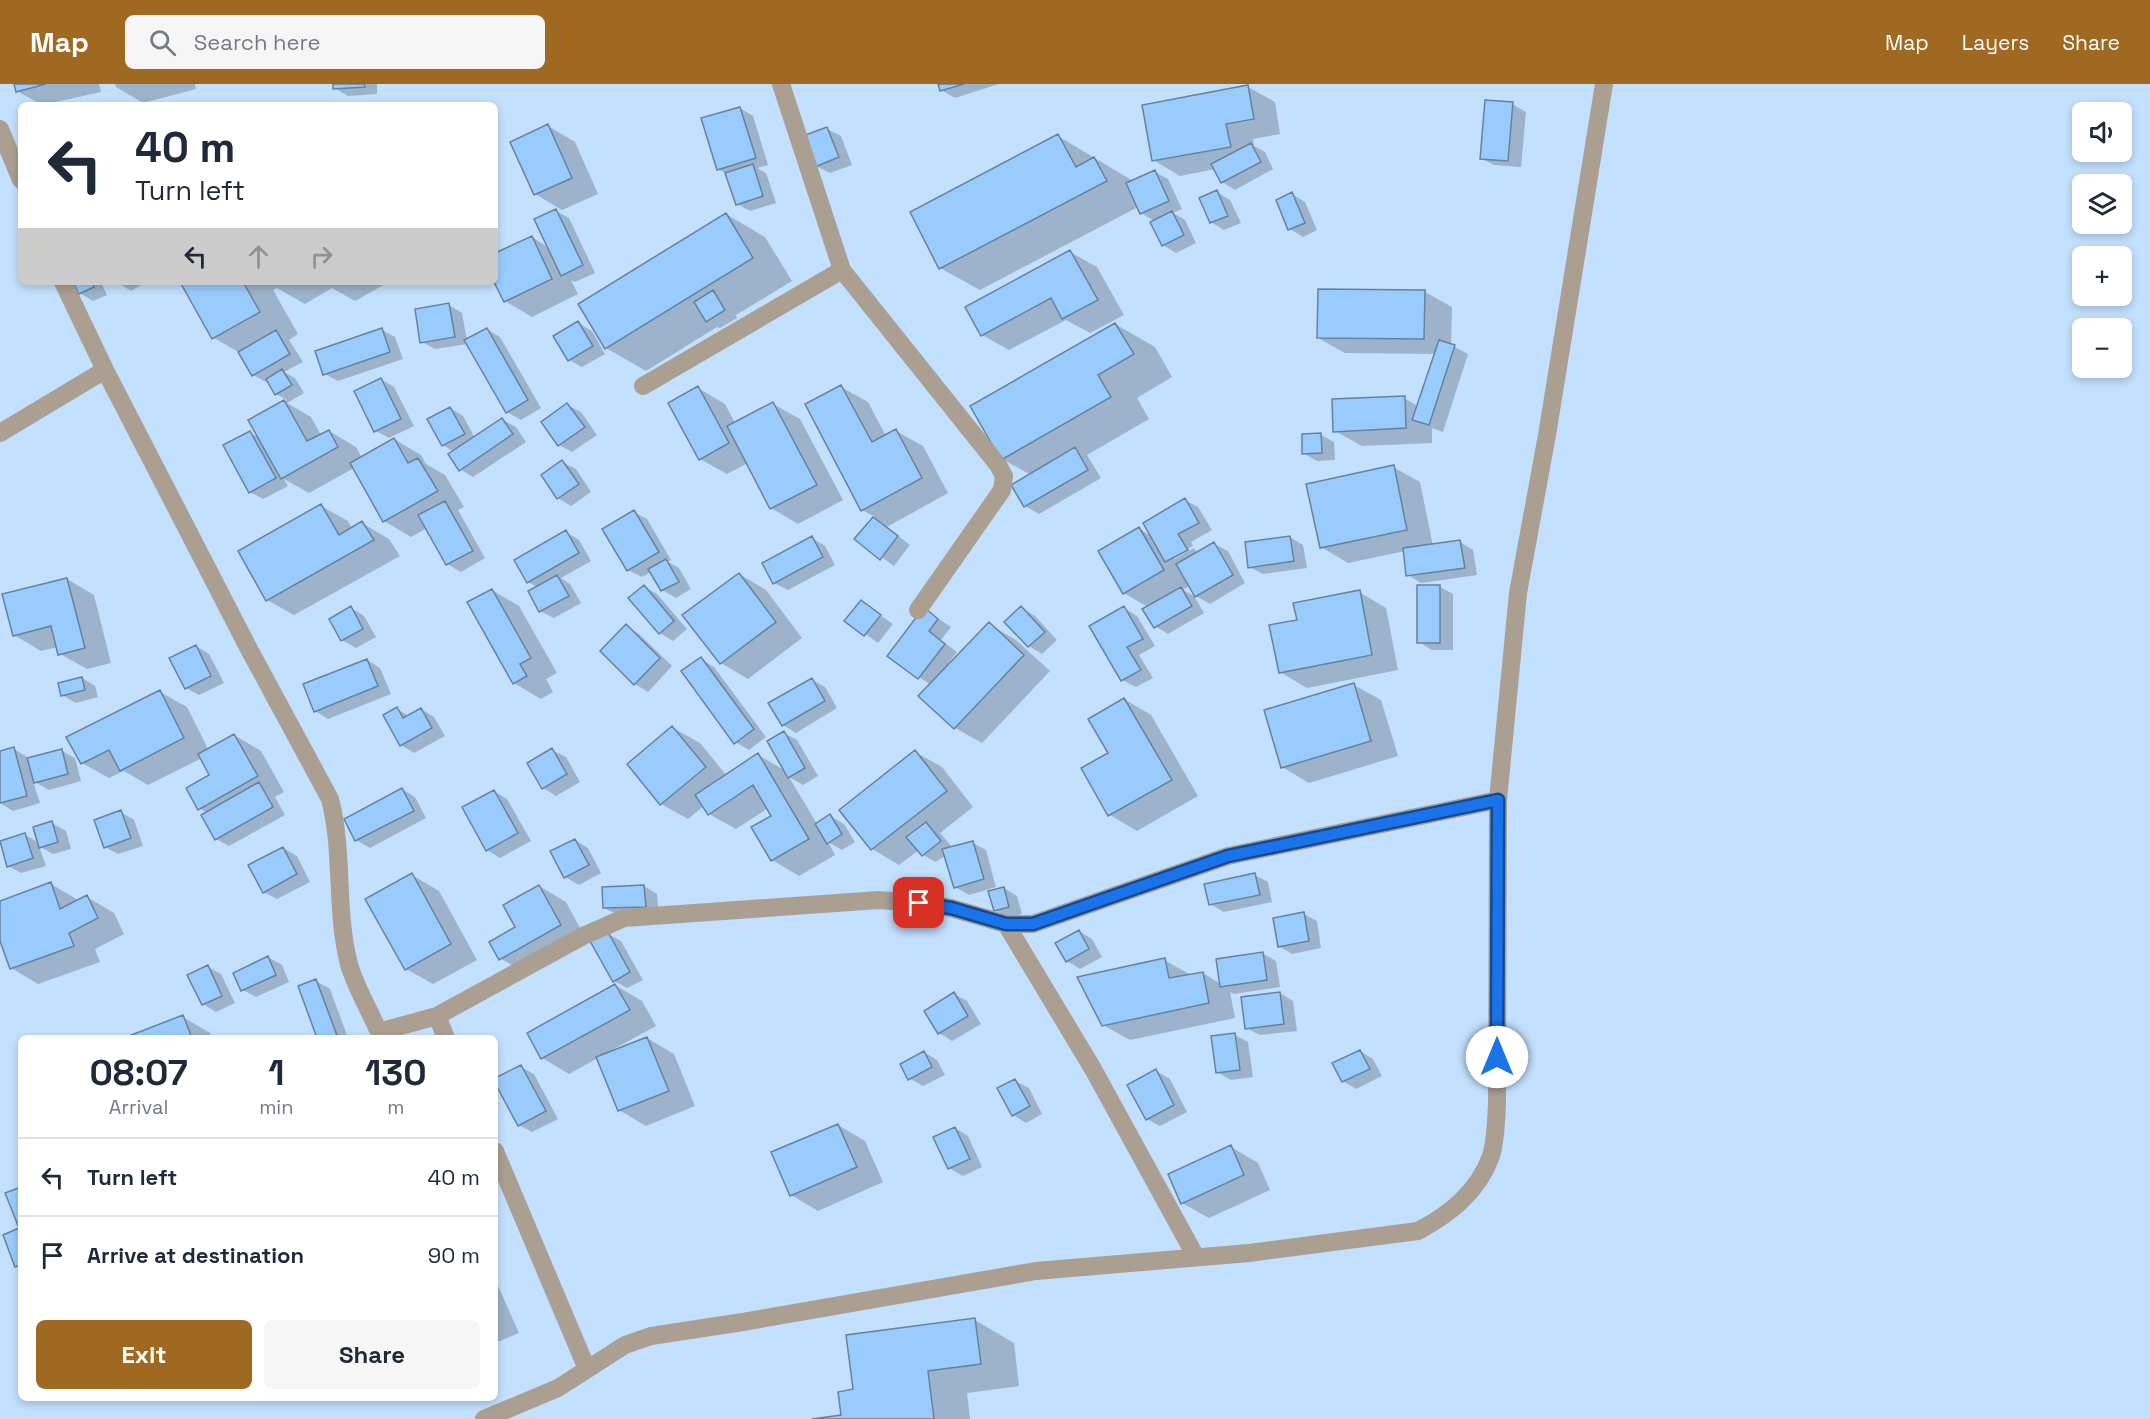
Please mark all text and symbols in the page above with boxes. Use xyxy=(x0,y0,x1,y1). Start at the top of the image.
search box xyxy=(125,15,545,69)
text: Map xyxy=(30,24,89,60)
icon: search xyxy=(146,26,179,59)
text: Search here xyxy=(194,28,321,56)
text: Map xyxy=(1885,29,1929,56)
text: Layers xyxy=(1962,29,2029,56)
text: Share xyxy=(2062,29,2120,56)
map controls xyxy=(2072,102,2132,378)
button: sound xyxy=(2072,102,2132,162)
text: 40 m xyxy=(135,121,235,174)
icon: left xyxy=(36,126,114,204)
text: Turn left xyxy=(135,173,245,208)
button: layers xyxy=(2072,174,2132,234)
icon: left xyxy=(179,240,212,273)
icon: ahead xyxy=(242,240,275,273)
icon: right xyxy=(305,240,338,273)
button: + xyxy=(2072,246,2132,306)
button: − xyxy=(2072,318,2132,378)
pin xyxy=(893,877,944,928)
icon: arrive xyxy=(902,886,935,919)
position arrow xyxy=(1465,1025,1529,1089)
text: 08:07 xyxy=(89,1050,188,1096)
text: 1 xyxy=(268,1050,284,1096)
text: 130 xyxy=(365,1050,427,1096)
text: Arrival xyxy=(109,1094,168,1120)
text: min xyxy=(259,1094,294,1120)
text: m xyxy=(387,1094,404,1120)
icon: left xyxy=(36,1161,69,1194)
text: Turn left xyxy=(87,1163,177,1191)
text: 40 m xyxy=(428,1163,480,1191)
icon: arrive xyxy=(36,1239,69,1272)
text: Arrive at destination xyxy=(87,1241,304,1269)
text: 90 m xyxy=(428,1241,480,1269)
button: Exit xyxy=(36,1320,252,1389)
button: Share xyxy=(264,1320,480,1389)

